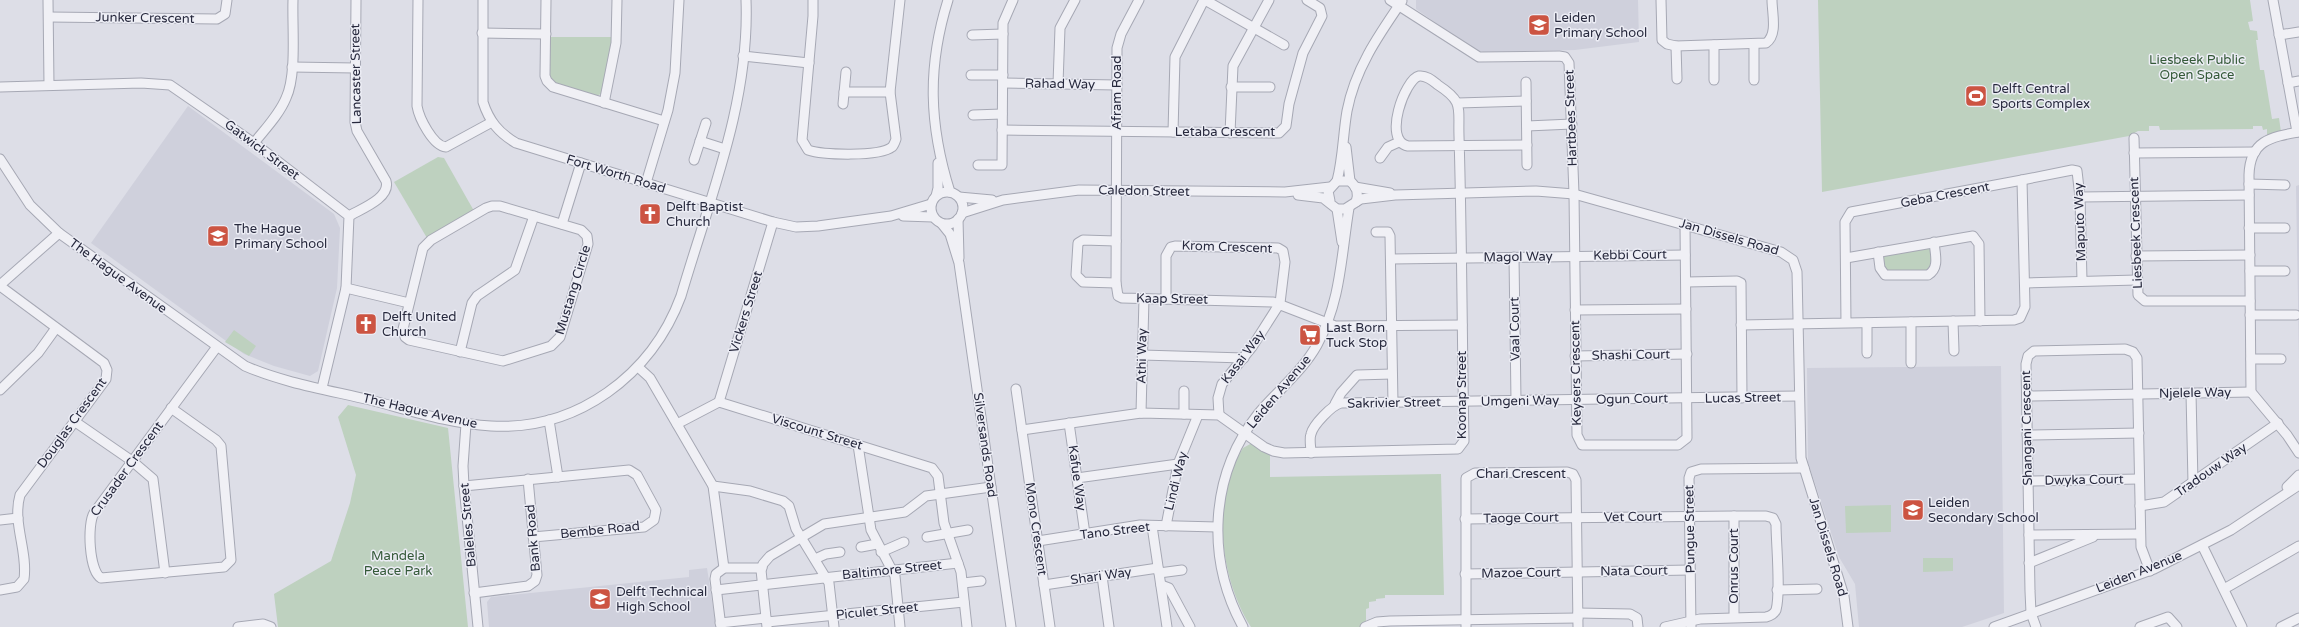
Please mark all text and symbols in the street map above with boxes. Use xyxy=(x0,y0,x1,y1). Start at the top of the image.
street label: Junker Crescent xyxy=(95,9,195,27)
place label: Leiden Primary School xyxy=(1554,10,1647,41)
school or university icon: Leiden Primary School xyxy=(1526,12,1552,38)
street label: Lancaster Street xyxy=(347,23,365,125)
park label: Liesbeek Public Open Space xyxy=(2149,52,2245,83)
street label: Afram Road xyxy=(1109,56,1125,130)
street label: Hartbees Street xyxy=(1561,69,1581,167)
street label: Rahad Way xyxy=(1025,75,1095,93)
place label: Delft Central Sports Complex xyxy=(1992,81,2090,112)
sports icon: Delft Central Sports Complex xyxy=(1963,83,1989,109)
street label: Gatwick Street xyxy=(221,117,303,183)
street label: Letaba Crescent xyxy=(1175,124,1275,140)
street label: Fort Worth Road xyxy=(564,151,668,197)
street label: Liesbeek Crescent xyxy=(2126,177,2146,289)
street label: Geba Crescent xyxy=(1899,179,1991,211)
street label: Caledon Street xyxy=(1098,182,1190,200)
street label: Maputo Way xyxy=(2071,182,2089,262)
place label: Delft Baptist Church xyxy=(666,199,743,230)
church icon: Delft Baptist Church xyxy=(637,201,663,227)
street label: Jan Dissels Road xyxy=(1677,215,1781,259)
place label: The Hague Primary School xyxy=(234,221,327,252)
school or university icon: The Hague Primary School xyxy=(205,223,231,249)
street label: The Hague Avenue xyxy=(66,235,170,317)
street label: Krom Crescent xyxy=(1181,237,1273,257)
street label: Mustang Circle xyxy=(552,243,594,337)
street label: Kebbi Court xyxy=(1593,246,1667,264)
street label: Magol Way xyxy=(1483,248,1553,266)
street label: Vickers Street xyxy=(726,269,766,355)
street label: Kaap Street xyxy=(1136,290,1208,308)
street label: Vaal Court xyxy=(1506,297,1524,361)
place label: Delft United Church xyxy=(382,309,457,340)
church icon: Delft United Church xyxy=(353,311,379,337)
place label: Last Born Tuck Stop xyxy=(1326,320,1387,351)
street label: Keysers Crescent xyxy=(1567,320,1585,426)
supermarket icon: Last Born Tuck Stop xyxy=(1297,322,1323,348)
street label: Kasai Way xyxy=(1218,327,1268,387)
street label: Athi Way xyxy=(1134,328,1150,384)
street label: Shashi Court xyxy=(1592,346,1670,364)
street label: Koonap Street xyxy=(1454,351,1470,439)
street label: Leiden Avenue xyxy=(1243,352,1315,432)
street label: Shangani Crescent xyxy=(2018,370,2036,486)
street label: Douglas Crescent xyxy=(34,375,110,471)
street label: Njelele Way xyxy=(2159,384,2231,402)
street label: Lucas Street xyxy=(1705,389,1781,407)
street label: The Hague Avenue xyxy=(361,390,479,432)
street label: Ogun Court xyxy=(1596,390,1668,408)
street label: Silversands Road xyxy=(970,392,1000,498)
street label: Umgeni Way xyxy=(1481,392,1559,410)
street label: Sakrivier Street xyxy=(1347,394,1441,412)
street label: Viscount Street xyxy=(770,411,864,453)
street label: Crusader Crescent xyxy=(87,418,167,520)
street label: Tradouw Way xyxy=(2172,439,2250,501)
street label: Kafue Way xyxy=(1064,444,1090,512)
street label: Lindi Way xyxy=(1161,450,1191,512)
street label: Chari Crescent xyxy=(1476,466,1566,482)
street label: Dwyka Court xyxy=(2044,471,2124,489)
street label: Mono Crescent xyxy=(1022,481,1050,577)
street label: Baleles Street xyxy=(456,482,480,568)
street label: Pungue Street xyxy=(1681,485,1699,573)
street label: Jan Dissels Road xyxy=(1805,495,1851,599)
place label: Leiden Secondary School xyxy=(1928,495,2039,526)
school or university icon: Leiden Secondary School xyxy=(1900,497,1926,523)
street label: Bank Road xyxy=(522,504,544,572)
street label: Vet Court xyxy=(1604,508,1662,526)
street label: Taoge Court xyxy=(1483,509,1559,527)
street label: Bembe Road xyxy=(559,518,641,542)
street label: Tano Street xyxy=(1079,519,1151,543)
street label: Onrus Court xyxy=(1726,528,1742,604)
street label: Leiden Avenue xyxy=(2094,547,2184,597)
park label: Mandela Peace Park xyxy=(364,548,432,579)
street label: Baltimore Street xyxy=(841,557,943,583)
street label: Nata Court xyxy=(1600,562,1668,580)
street label: Shari Way xyxy=(1069,564,1133,588)
street label: Mazoe Court xyxy=(1481,564,1561,582)
place label: Delft Technical High School xyxy=(616,584,707,615)
school or university icon: Delft Technical High School xyxy=(587,586,613,612)
street label: Piculet Street xyxy=(835,599,919,623)

